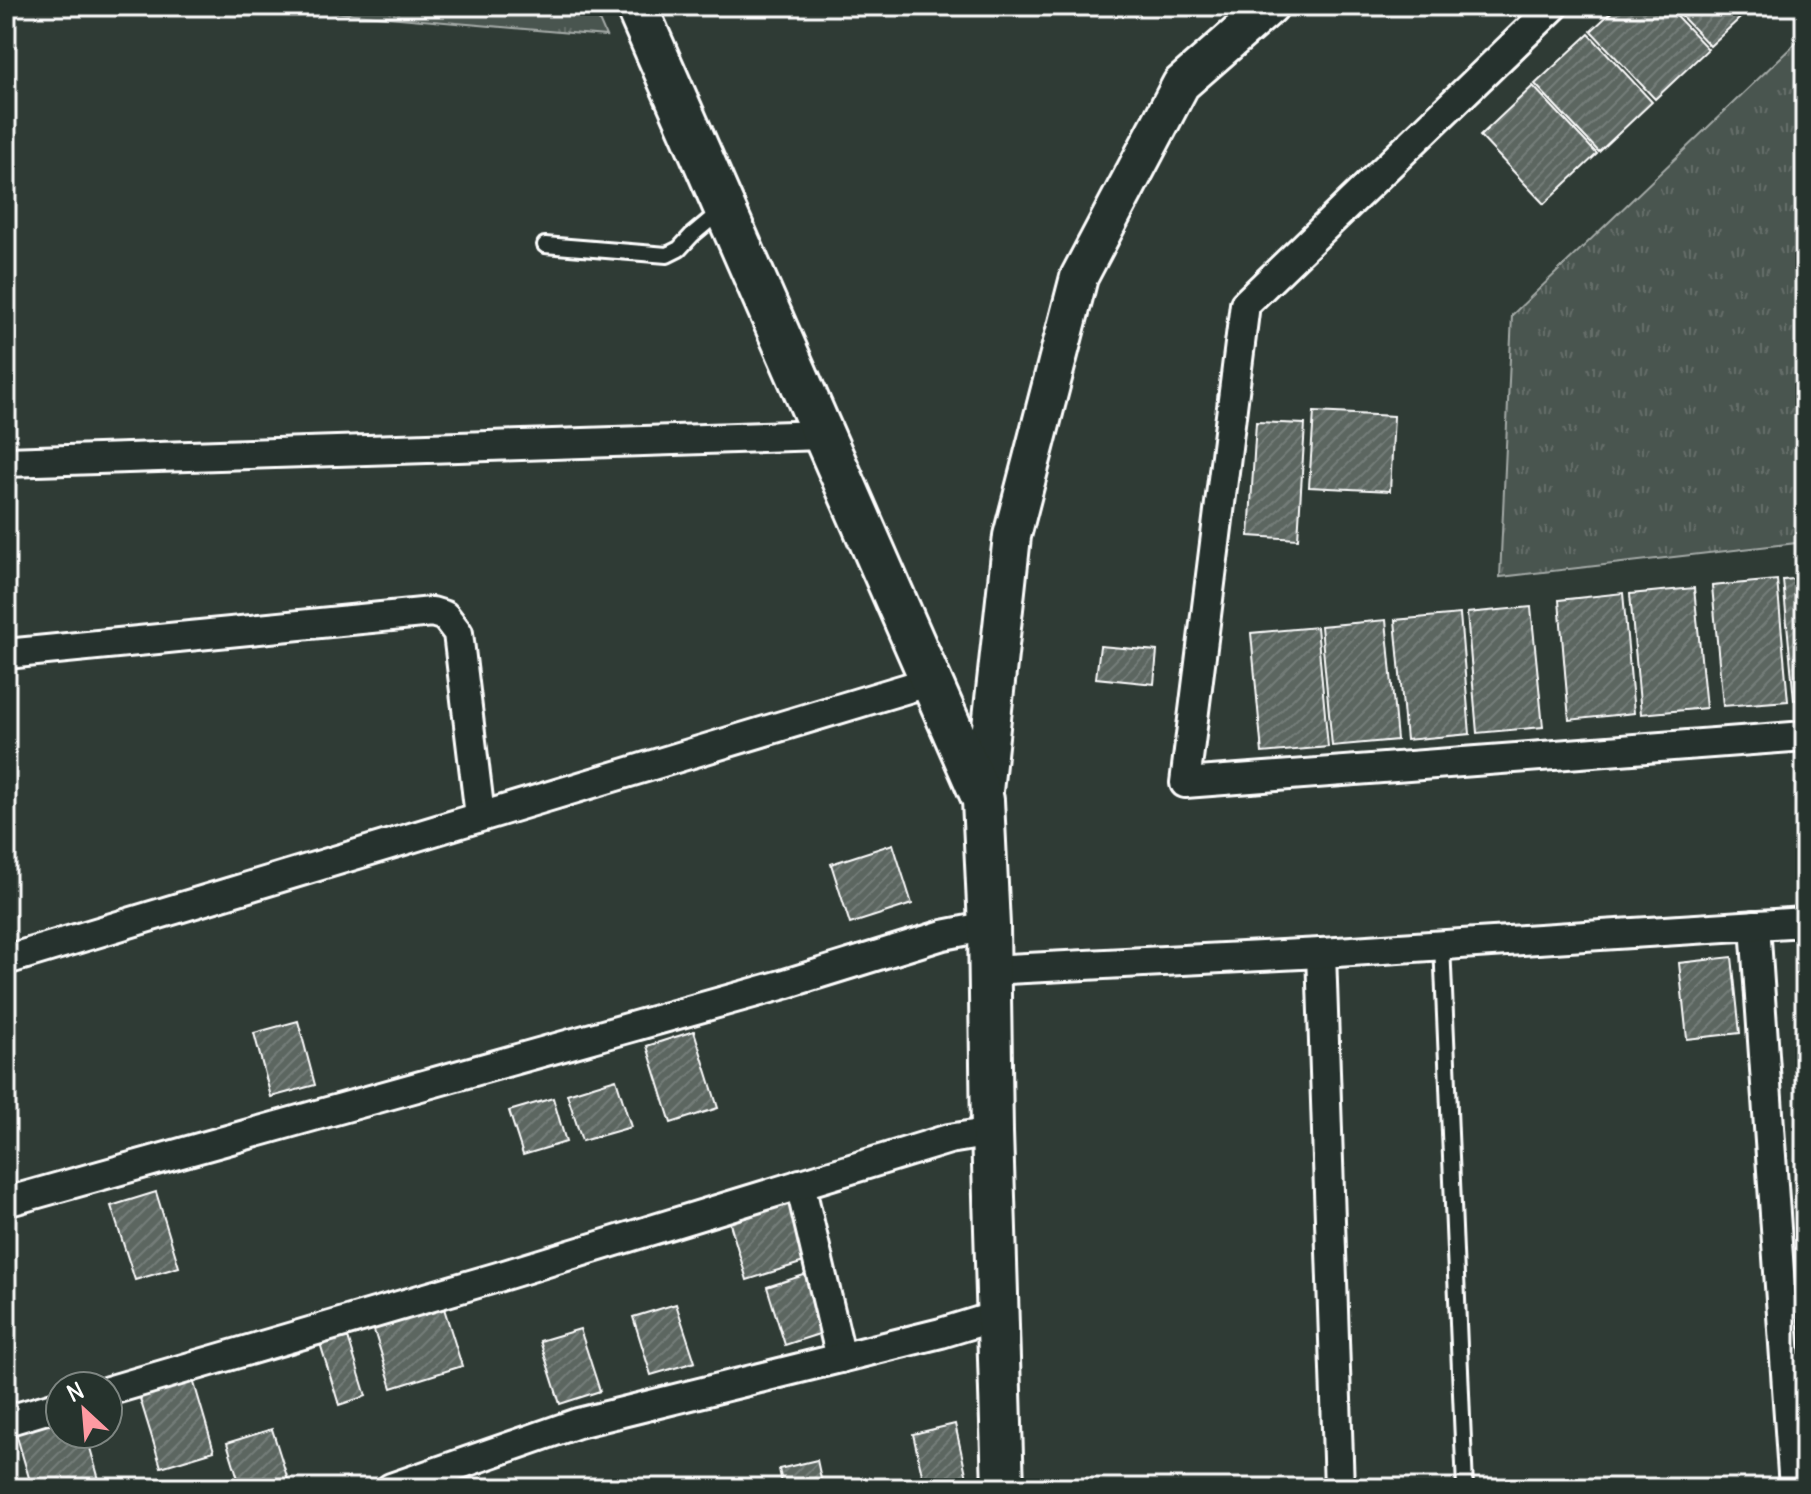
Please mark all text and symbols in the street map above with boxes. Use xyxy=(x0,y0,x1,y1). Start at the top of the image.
north arrow xyxy=(44,1370,124,1450)
text: N xyxy=(62,1376,88,1408)

